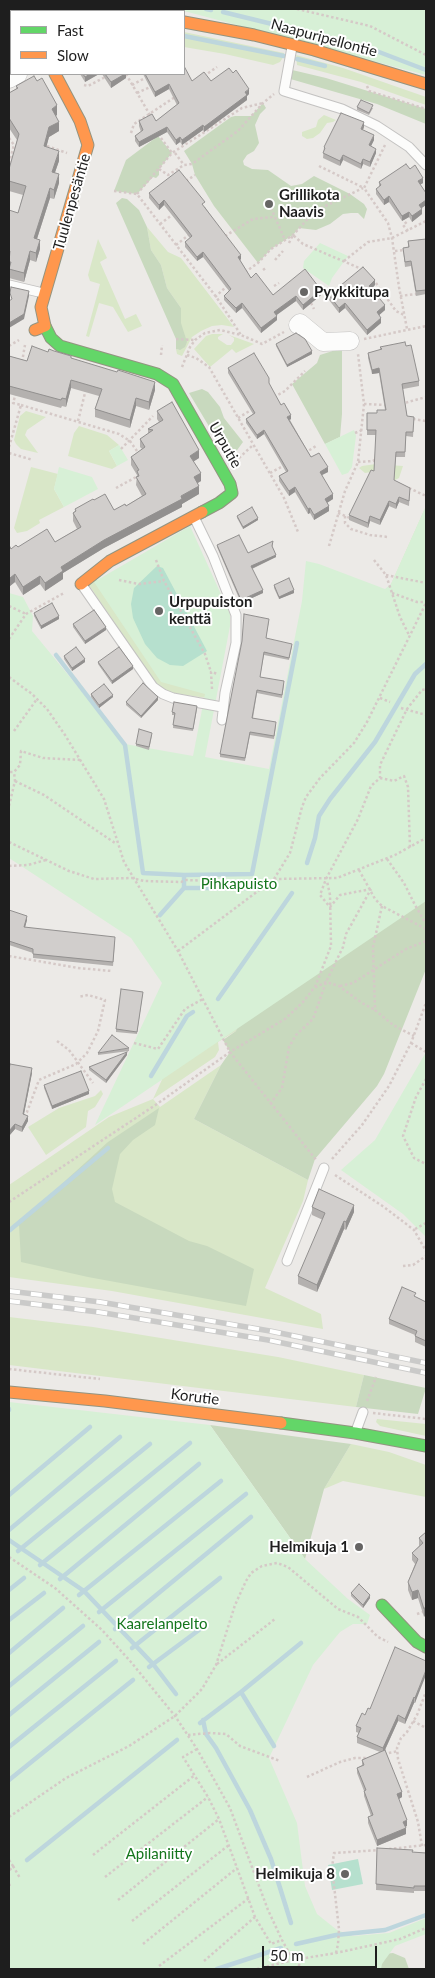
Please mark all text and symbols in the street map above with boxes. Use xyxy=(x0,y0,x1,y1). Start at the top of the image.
legend xyxy=(10,10,185,75)
street label: Naapuripellontie xyxy=(269,15,379,61)
text: Fast xyxy=(57,21,84,39)
text: Slow xyxy=(57,46,89,64)
street label: Tuulenpesäntie xyxy=(50,152,94,252)
place label: Grillikota Naavis xyxy=(279,186,340,221)
marker: Grillikota Naavis xyxy=(263,198,275,210)
place label: Pyykkitupa xyxy=(314,283,389,301)
marker: Pyykkitupa xyxy=(298,286,310,298)
street label: Urputie xyxy=(205,419,245,471)
place label: Urpupuiston kenttä xyxy=(169,593,252,628)
marker: Urpupuiston kenttä xyxy=(153,605,165,617)
park label: Pihkapuisto xyxy=(201,875,277,893)
street label: Korutie xyxy=(170,1385,220,1409)
place label: Helmikuja 1 xyxy=(269,1538,349,1556)
marker: Helmikuja 1 xyxy=(353,1541,365,1553)
park label: Kaarelanpelto xyxy=(117,1615,207,1633)
park label: Apilaniitty xyxy=(126,1845,192,1863)
place label: Helmikuja 8 xyxy=(255,1865,335,1883)
marker: Helmikuja 8 xyxy=(339,1868,351,1880)
scale bar xyxy=(265,1936,380,1968)
text: 50 m xyxy=(270,1946,304,1964)

